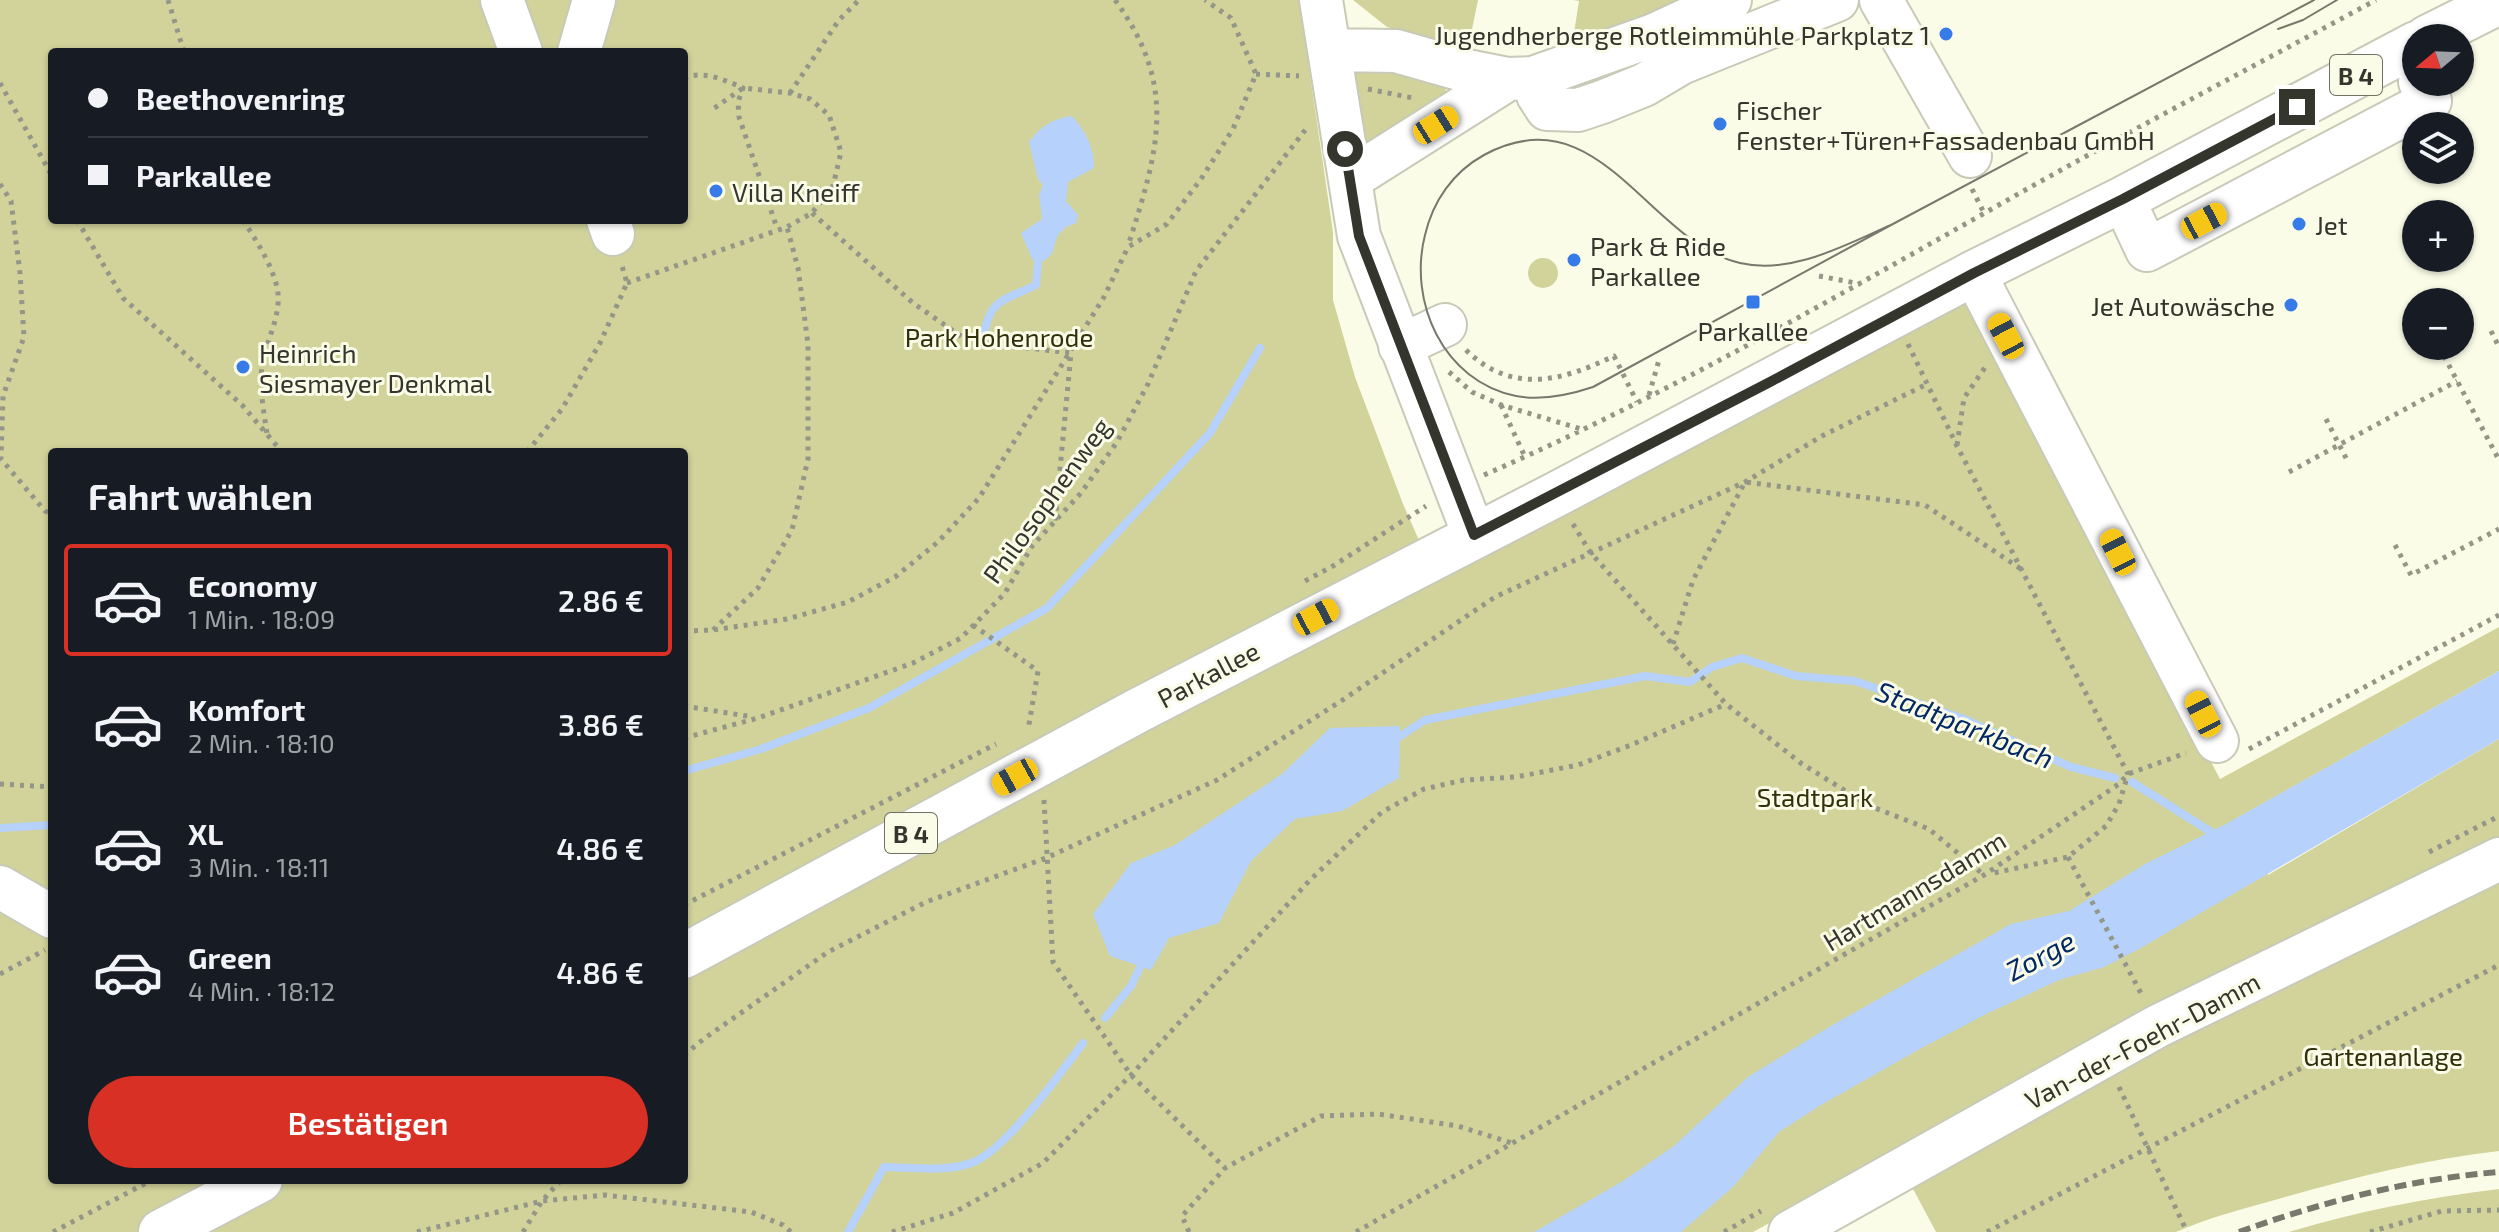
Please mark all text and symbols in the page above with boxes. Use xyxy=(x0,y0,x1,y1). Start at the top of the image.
place label: Jugendherberge Rotleimmühle Parkplatz 1 xyxy=(1434,19,1930,50)
north arrow xyxy=(2402,24,2474,96)
map controls xyxy=(2402,24,2474,360)
marker: Jugendherberge Rotleimmühle Parkplatz 1 xyxy=(1937,25,1955,43)
road number: B 4 xyxy=(2330,55,2382,95)
text: Beethovenring xyxy=(136,80,345,116)
route end xyxy=(2279,89,2315,125)
place label: Fischer Fenster+Türen+Fassadenbau GmbH xyxy=(1736,94,2155,155)
car xyxy=(1409,102,1463,148)
button: layers xyxy=(2402,112,2474,184)
marker: Fischer Fenster+Türen+Fassadenbau GmbH xyxy=(1711,115,1729,133)
route start xyxy=(1327,131,1363,167)
text: Parkallee xyxy=(136,157,272,193)
place label: Villa Kneiff xyxy=(732,176,860,207)
marker: Villa Kneiff xyxy=(707,182,725,200)
car xyxy=(2177,199,2231,243)
button: + xyxy=(2402,200,2474,272)
place label: Jet xyxy=(2315,209,2348,240)
marker: Jet xyxy=(2290,215,2308,233)
place label: Park & Ride Parkallee xyxy=(1590,230,1726,291)
marker: Park & Ride Parkallee xyxy=(1565,251,1583,269)
button: − xyxy=(2402,288,2474,360)
place label: Jet Autowäsche xyxy=(2091,290,2275,321)
marker: Parkallee xyxy=(1744,293,1762,311)
marker: Jet Autowäsche xyxy=(2282,296,2300,314)
car xyxy=(1984,309,2028,363)
place label: Parkallee xyxy=(1698,315,1808,346)
park label: Park Hohenrode xyxy=(905,321,1093,352)
place label: Heinrich Siesmayer Denkmal xyxy=(259,337,492,398)
marker: Heinrich Siesmayer Denkmal xyxy=(234,358,252,376)
street label: Philosophenweg xyxy=(976,411,1116,589)
text: Fahrt wählen xyxy=(88,474,313,517)
car xyxy=(2096,525,2140,579)
icon: car xyxy=(92,564,164,636)
text: Economy xyxy=(188,567,317,603)
text: 2.86 € xyxy=(558,582,644,618)
car xyxy=(1289,595,1343,639)
text: 1 Min. · 18:09 xyxy=(188,603,335,634)
street label: Parkallee xyxy=(1152,634,1264,714)
water label: Stadtparkbach xyxy=(1871,673,2059,775)
car xyxy=(2181,687,2225,741)
icon: car xyxy=(92,688,164,760)
text: Komfort xyxy=(188,691,305,727)
text: 3.86 € xyxy=(558,706,644,742)
text: 2 Min. · 18:10 xyxy=(188,727,335,758)
car xyxy=(988,755,1042,799)
park label: Stadtpark xyxy=(1757,781,1873,812)
icon: car xyxy=(92,812,164,884)
road number: B 4 xyxy=(885,813,937,853)
text: XL xyxy=(188,815,223,851)
street label: Hartmannsdamm xyxy=(1817,823,2011,957)
text: 4.86 € xyxy=(556,830,644,866)
text: 3 Min. · 18:11 xyxy=(188,851,329,882)
water label: Zorge xyxy=(2000,923,2080,987)
icon: car xyxy=(92,936,164,1008)
text: Green xyxy=(188,939,272,975)
text: 4.86 € xyxy=(556,954,644,990)
street label: Van-der-Foehr-Damm xyxy=(2019,965,2265,1115)
text: 4 Min. · 18:12 xyxy=(188,975,335,1006)
park label: Gartenanlage xyxy=(2303,1040,2463,1071)
button: Bestätigen xyxy=(88,1076,648,1168)

